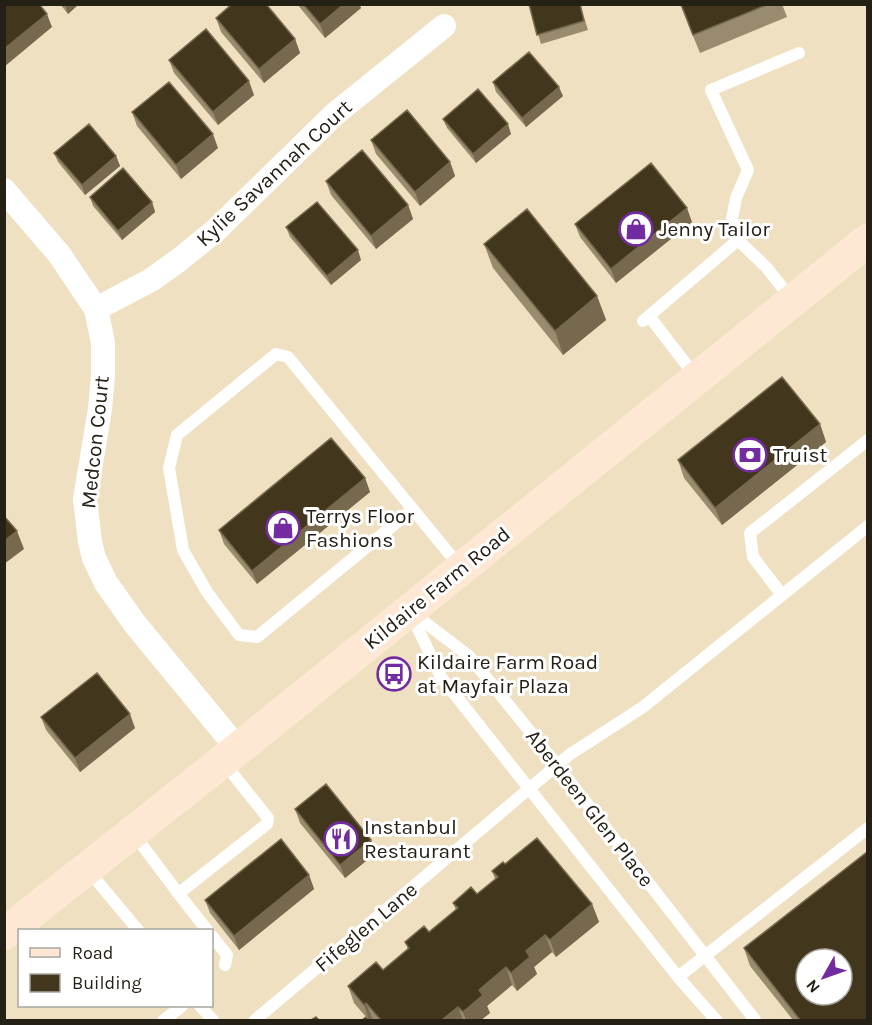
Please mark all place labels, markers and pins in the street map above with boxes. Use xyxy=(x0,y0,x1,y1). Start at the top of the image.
shop icon: Jenny Tailor xyxy=(618,211,654,247)
place label: Jenny Tailor xyxy=(659,217,770,241)
bank icon: Truist xyxy=(732,437,768,473)
place label: Truist xyxy=(773,443,828,467)
place label: Terrys Floor Fashions xyxy=(306,504,415,552)
shop icon: Terrys Floor Fashions xyxy=(265,510,301,546)
place label: Kildaire Farm Road at Mayfair Plaza xyxy=(417,650,598,698)
bus stop icon: Kildaire Farm Road at Mayfair Plaza xyxy=(376,656,412,692)
place label: Instanbul Restaurant xyxy=(364,815,471,863)
restaurant icon: Instanbul Restaurant xyxy=(323,821,359,857)

